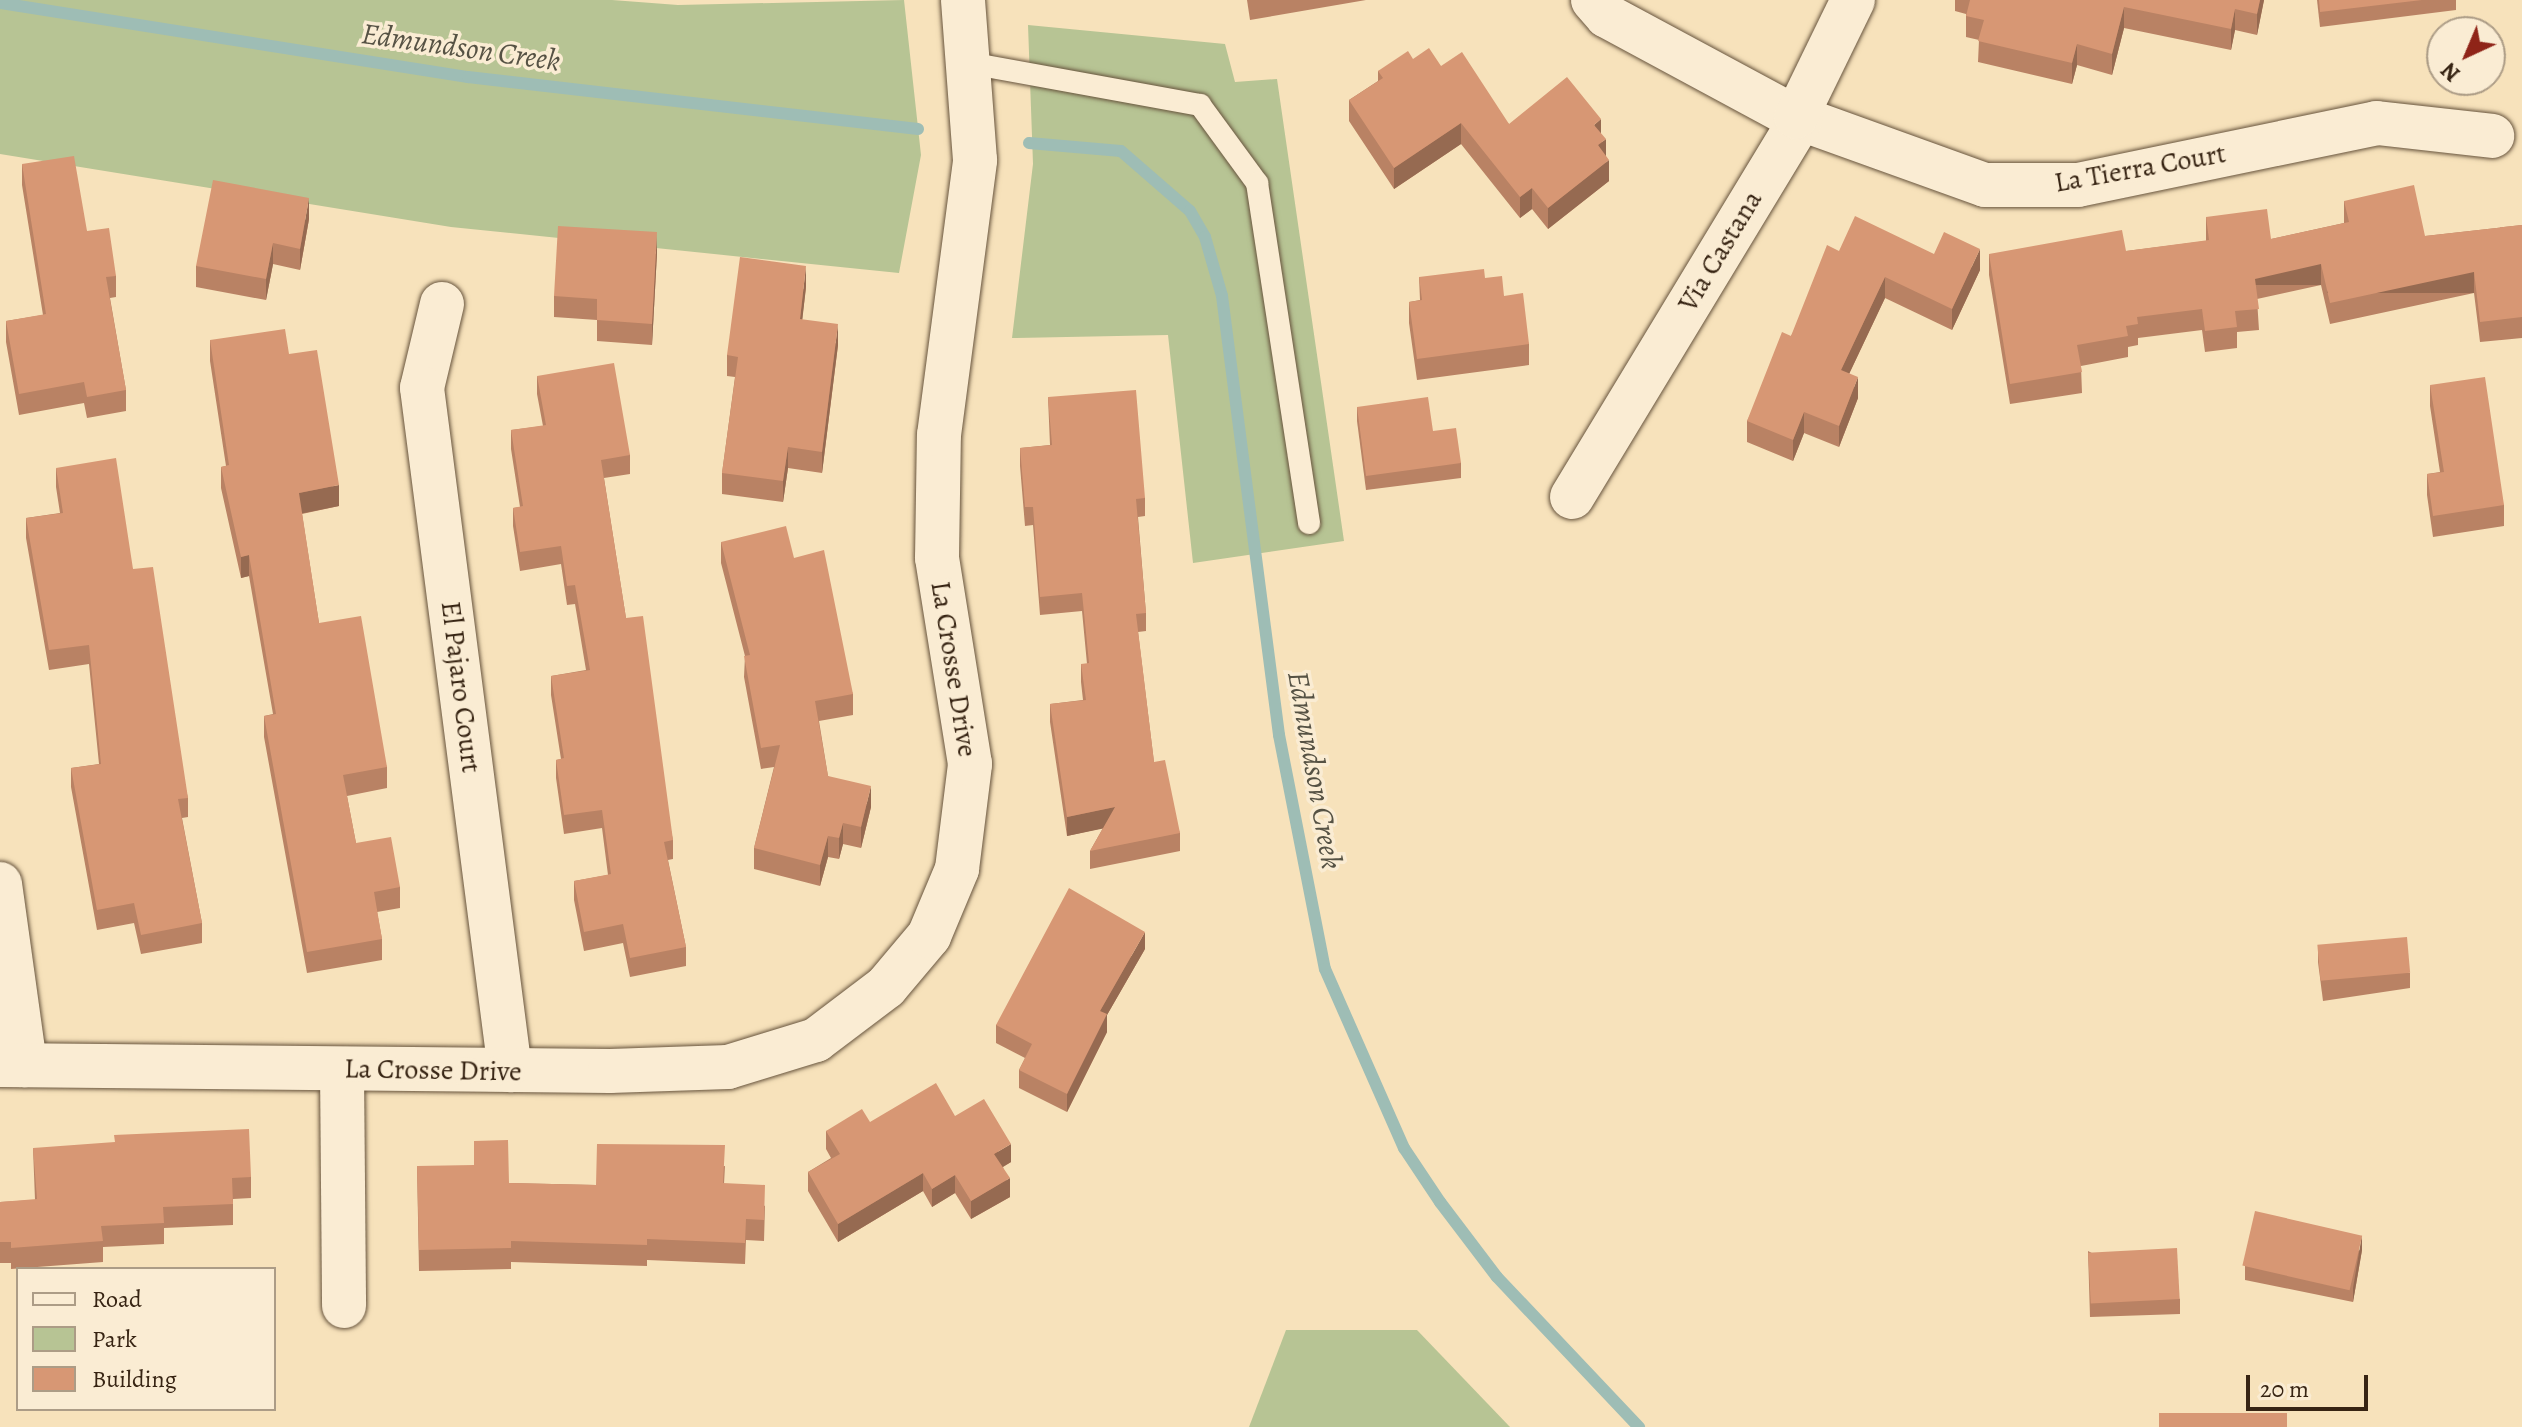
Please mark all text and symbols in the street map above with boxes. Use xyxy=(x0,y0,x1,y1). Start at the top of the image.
water label: Edmundson Creek xyxy=(359,15,563,79)
north arrow xyxy=(2426,16,2506,96)
text: N xyxy=(2435,55,2467,88)
street label: La Tierra Court xyxy=(2052,136,2228,200)
street label: Via Castana xyxy=(1671,185,1769,317)
street label: La Crosse Drive xyxy=(924,579,984,759)
street label: El Pajaro Court xyxy=(434,599,488,775)
water label: Edmundson Creek xyxy=(1280,668,1350,872)
street label: La Crosse Drive xyxy=(344,1052,522,1088)
legend xyxy=(16,1267,276,1411)
text: Road xyxy=(92,1283,142,1315)
text: Park xyxy=(92,1323,137,1355)
scale bar xyxy=(2250,1359,2372,1409)
text: Building xyxy=(92,1363,177,1395)
text: 20 m xyxy=(2260,1373,2309,1405)

